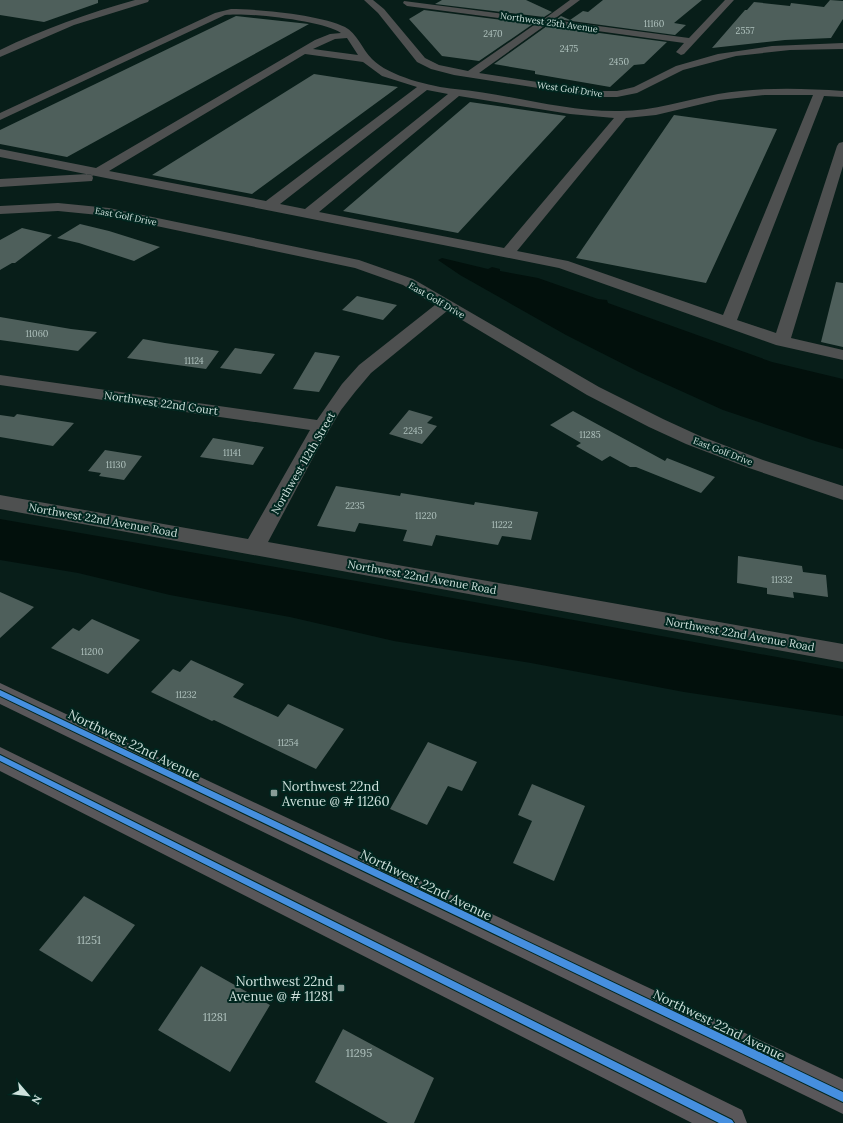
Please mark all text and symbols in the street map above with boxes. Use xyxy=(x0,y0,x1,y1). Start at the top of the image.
street label: Northwest 25th Avenue xyxy=(500,10,599,34)
house number: 11160 xyxy=(644,18,665,29)
house number: 2557 xyxy=(736,25,754,36)
house number: 2470 xyxy=(483,28,503,39)
house number: 2475 xyxy=(560,43,578,54)
house number: 2450 xyxy=(609,56,629,67)
street label: West Golf Drive xyxy=(537,79,604,99)
street label: East Golf Drive xyxy=(94,205,158,227)
street label: East Golf Drive xyxy=(407,280,467,321)
house number: 11060 xyxy=(26,328,49,339)
house number: 11124 xyxy=(184,355,204,366)
street label: Northwest 22nd Court xyxy=(103,388,220,418)
street label: Northwest 112th Street xyxy=(268,409,338,517)
house number: 2245 xyxy=(403,425,423,436)
house number: 11285 xyxy=(579,429,601,440)
street label: East Golf Drive xyxy=(692,435,754,467)
house number: 11141 xyxy=(223,447,241,458)
house number: 11130 xyxy=(106,459,127,470)
street label: Northwest 22nd Avenue Road xyxy=(27,500,179,540)
house number: 2235 xyxy=(345,500,365,511)
house number: 11220 xyxy=(415,510,437,521)
house number: 11222 xyxy=(491,519,513,530)
street label: Northwest 22nd Avenue Road xyxy=(346,557,498,597)
house number: 11332 xyxy=(771,574,793,585)
street label: Northwest 22nd Avenue Road xyxy=(664,614,816,654)
house number: 11200 xyxy=(81,646,104,657)
house number: 11232 xyxy=(175,689,197,700)
street label: Northwest 22nd Avenue xyxy=(65,706,203,784)
house number: 11254 xyxy=(277,737,299,748)
place label: Northwest 22nd Avenue @ # 11260 xyxy=(281,778,390,810)
marker: Northwest 22nd Avenue @ # 11260 xyxy=(269,788,279,798)
street label: Northwest 22nd Avenue xyxy=(357,846,495,924)
house number: 11251 xyxy=(77,933,101,947)
place label: Northwest 22nd Avenue @ # 11281 xyxy=(228,973,333,1005)
marker: Northwest 22nd Avenue @ # 11281 xyxy=(336,983,346,993)
street label: Northwest 22nd Avenue xyxy=(650,986,788,1064)
house number: 11281 xyxy=(203,1010,227,1024)
house number: 11295 xyxy=(346,1046,372,1060)
north arrow xyxy=(8,1075,48,1115)
text: N xyxy=(28,1093,45,1107)

